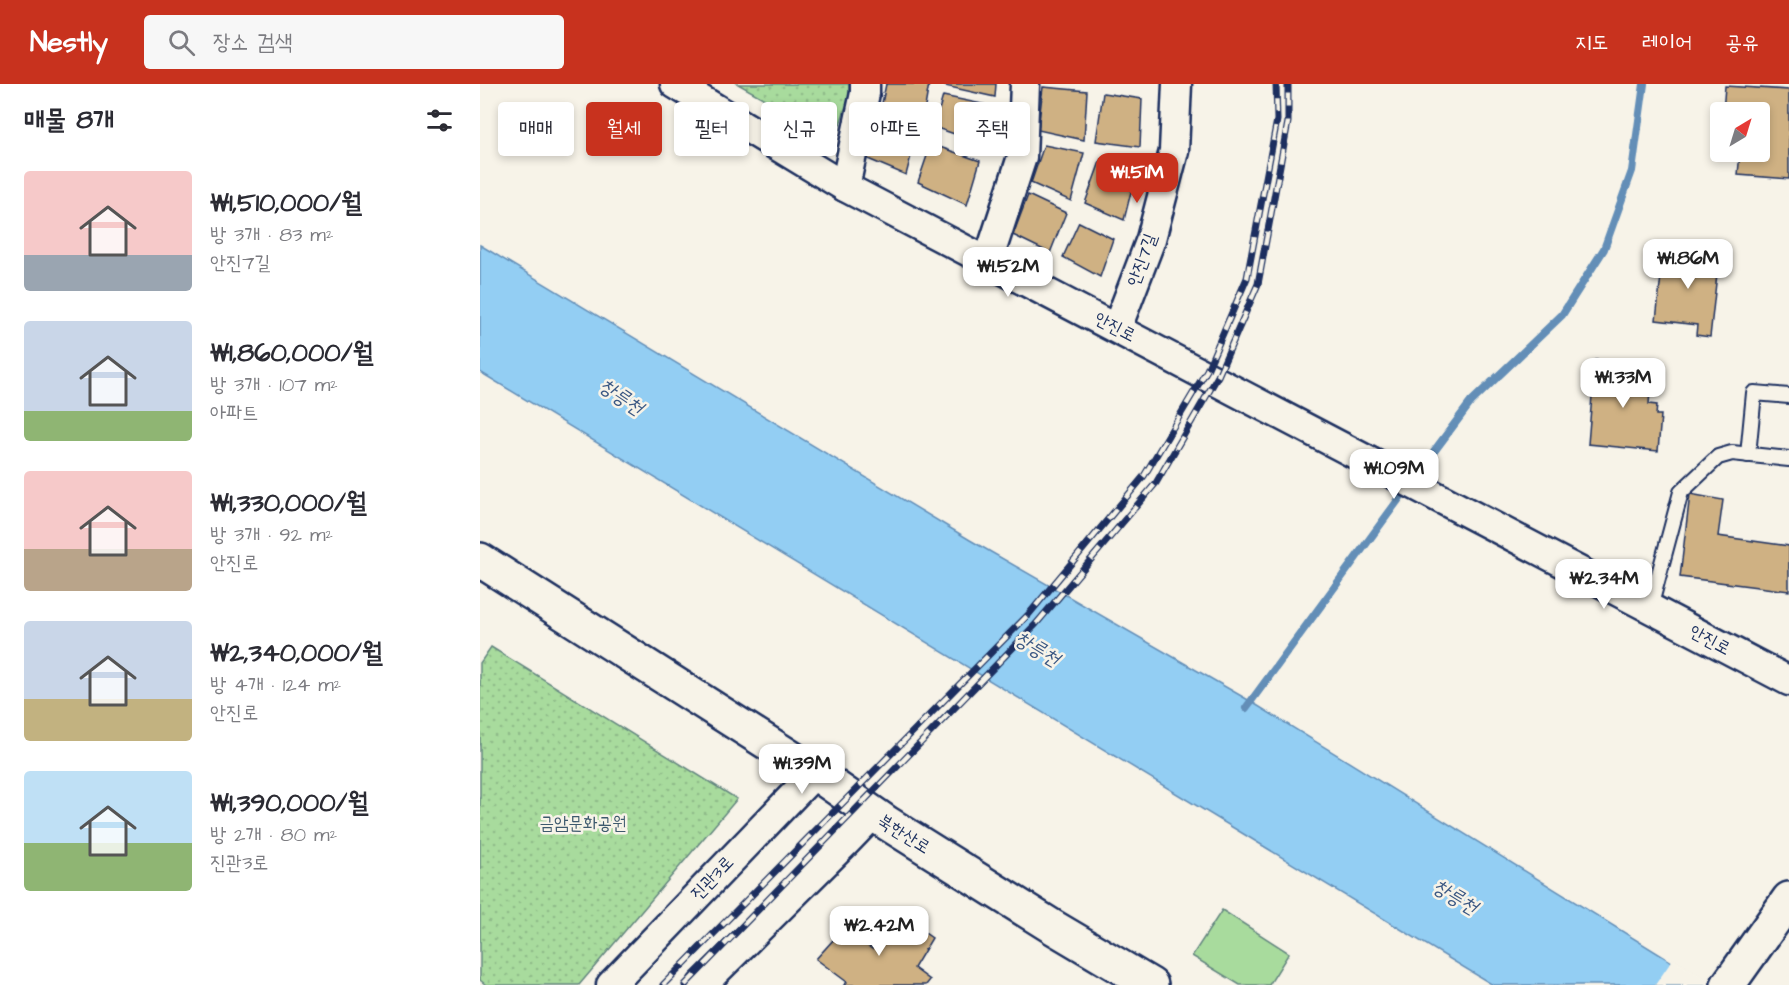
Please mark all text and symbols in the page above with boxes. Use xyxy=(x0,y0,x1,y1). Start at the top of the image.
search box xyxy=(144,15,564,69)
text: Nestly xyxy=(30,23,108,62)
icon: search xyxy=(165,26,198,59)
text: 장소 검색 xyxy=(213,27,292,58)
text: 지도 xyxy=(1575,28,1609,57)
text: 레이어 xyxy=(1642,28,1692,57)
text: 공유 xyxy=(1725,28,1759,57)
text: 매물 8개 xyxy=(24,102,114,138)
chip: 매매 xyxy=(498,102,574,156)
chip: 월세 xyxy=(586,102,662,156)
chip: 필터 xyxy=(674,102,749,156)
chip: 신규 xyxy=(761,102,837,156)
chip: 아파트 xyxy=(849,102,942,156)
chip: 주택 xyxy=(954,102,1030,156)
north arrow xyxy=(1710,102,1770,162)
map controls xyxy=(1710,102,1770,162)
icon: filters xyxy=(423,104,456,137)
pin: ₩1.51M xyxy=(1088,153,1186,204)
text: ₩1.51M xyxy=(1110,158,1164,186)
text: ₩1,510,000/월 xyxy=(210,185,362,221)
icon: home xyxy=(72,195,144,267)
text: 방 3개 · 83 m² xyxy=(210,221,333,249)
street label: 안진7길 xyxy=(1121,230,1163,290)
pin: ₩1.86M xyxy=(1639,239,1737,290)
text: ₩1.86M xyxy=(1657,244,1719,272)
pin: ₩1.52M xyxy=(959,247,1057,298)
text: 안진7길 xyxy=(210,249,271,277)
text: ₩1.52M xyxy=(977,252,1039,280)
street label: 안진로 xyxy=(1090,306,1140,348)
text: ₩1,860,000/월 xyxy=(210,335,373,371)
icon: home xyxy=(72,345,144,417)
pin: ₩1.33M xyxy=(1574,358,1672,409)
text: ₩1.33M xyxy=(1594,363,1652,391)
text: 방 3개 · 107 m² xyxy=(210,371,338,399)
water label: 창릉천 xyxy=(593,372,650,423)
text: 아파트 xyxy=(210,399,258,427)
pin: ₩1.09M xyxy=(1345,449,1443,500)
text: ₩1.09M xyxy=(1364,454,1424,482)
text: ₩1,330,000/월 xyxy=(210,485,367,521)
icon: home xyxy=(72,495,144,567)
text: 방 3개 · 92 m² xyxy=(210,521,333,549)
text: 안진로 xyxy=(210,549,258,577)
pin: ₩2.34M xyxy=(1555,559,1653,610)
text: ₩2.34M xyxy=(1569,564,1639,592)
street label: 안진로 xyxy=(1685,619,1735,661)
water label: 창릉천 xyxy=(1009,625,1067,674)
text: ₩2,340,000/월 xyxy=(210,635,383,671)
icon: home xyxy=(72,645,144,717)
text: 방 4개 · 124 m² xyxy=(210,671,341,699)
text: 안진로 xyxy=(210,699,258,727)
pin: ₩1.39M xyxy=(753,744,851,795)
text: ₩1.39M xyxy=(773,749,831,777)
text: ₩1,390,000/월 xyxy=(210,785,368,821)
icon: home xyxy=(72,795,144,867)
street label: 북한산로 xyxy=(873,808,935,860)
park label: 금암문화공원 xyxy=(540,811,626,836)
text: 방 2개 · 80 m² xyxy=(210,821,337,849)
text: 진관3로 xyxy=(210,849,268,877)
street label: 진관3로 xyxy=(685,850,739,906)
water label: 창릉천 xyxy=(1427,873,1485,922)
pin: ₩2.42M xyxy=(830,906,928,957)
text: ₩2.42M xyxy=(844,911,914,939)

